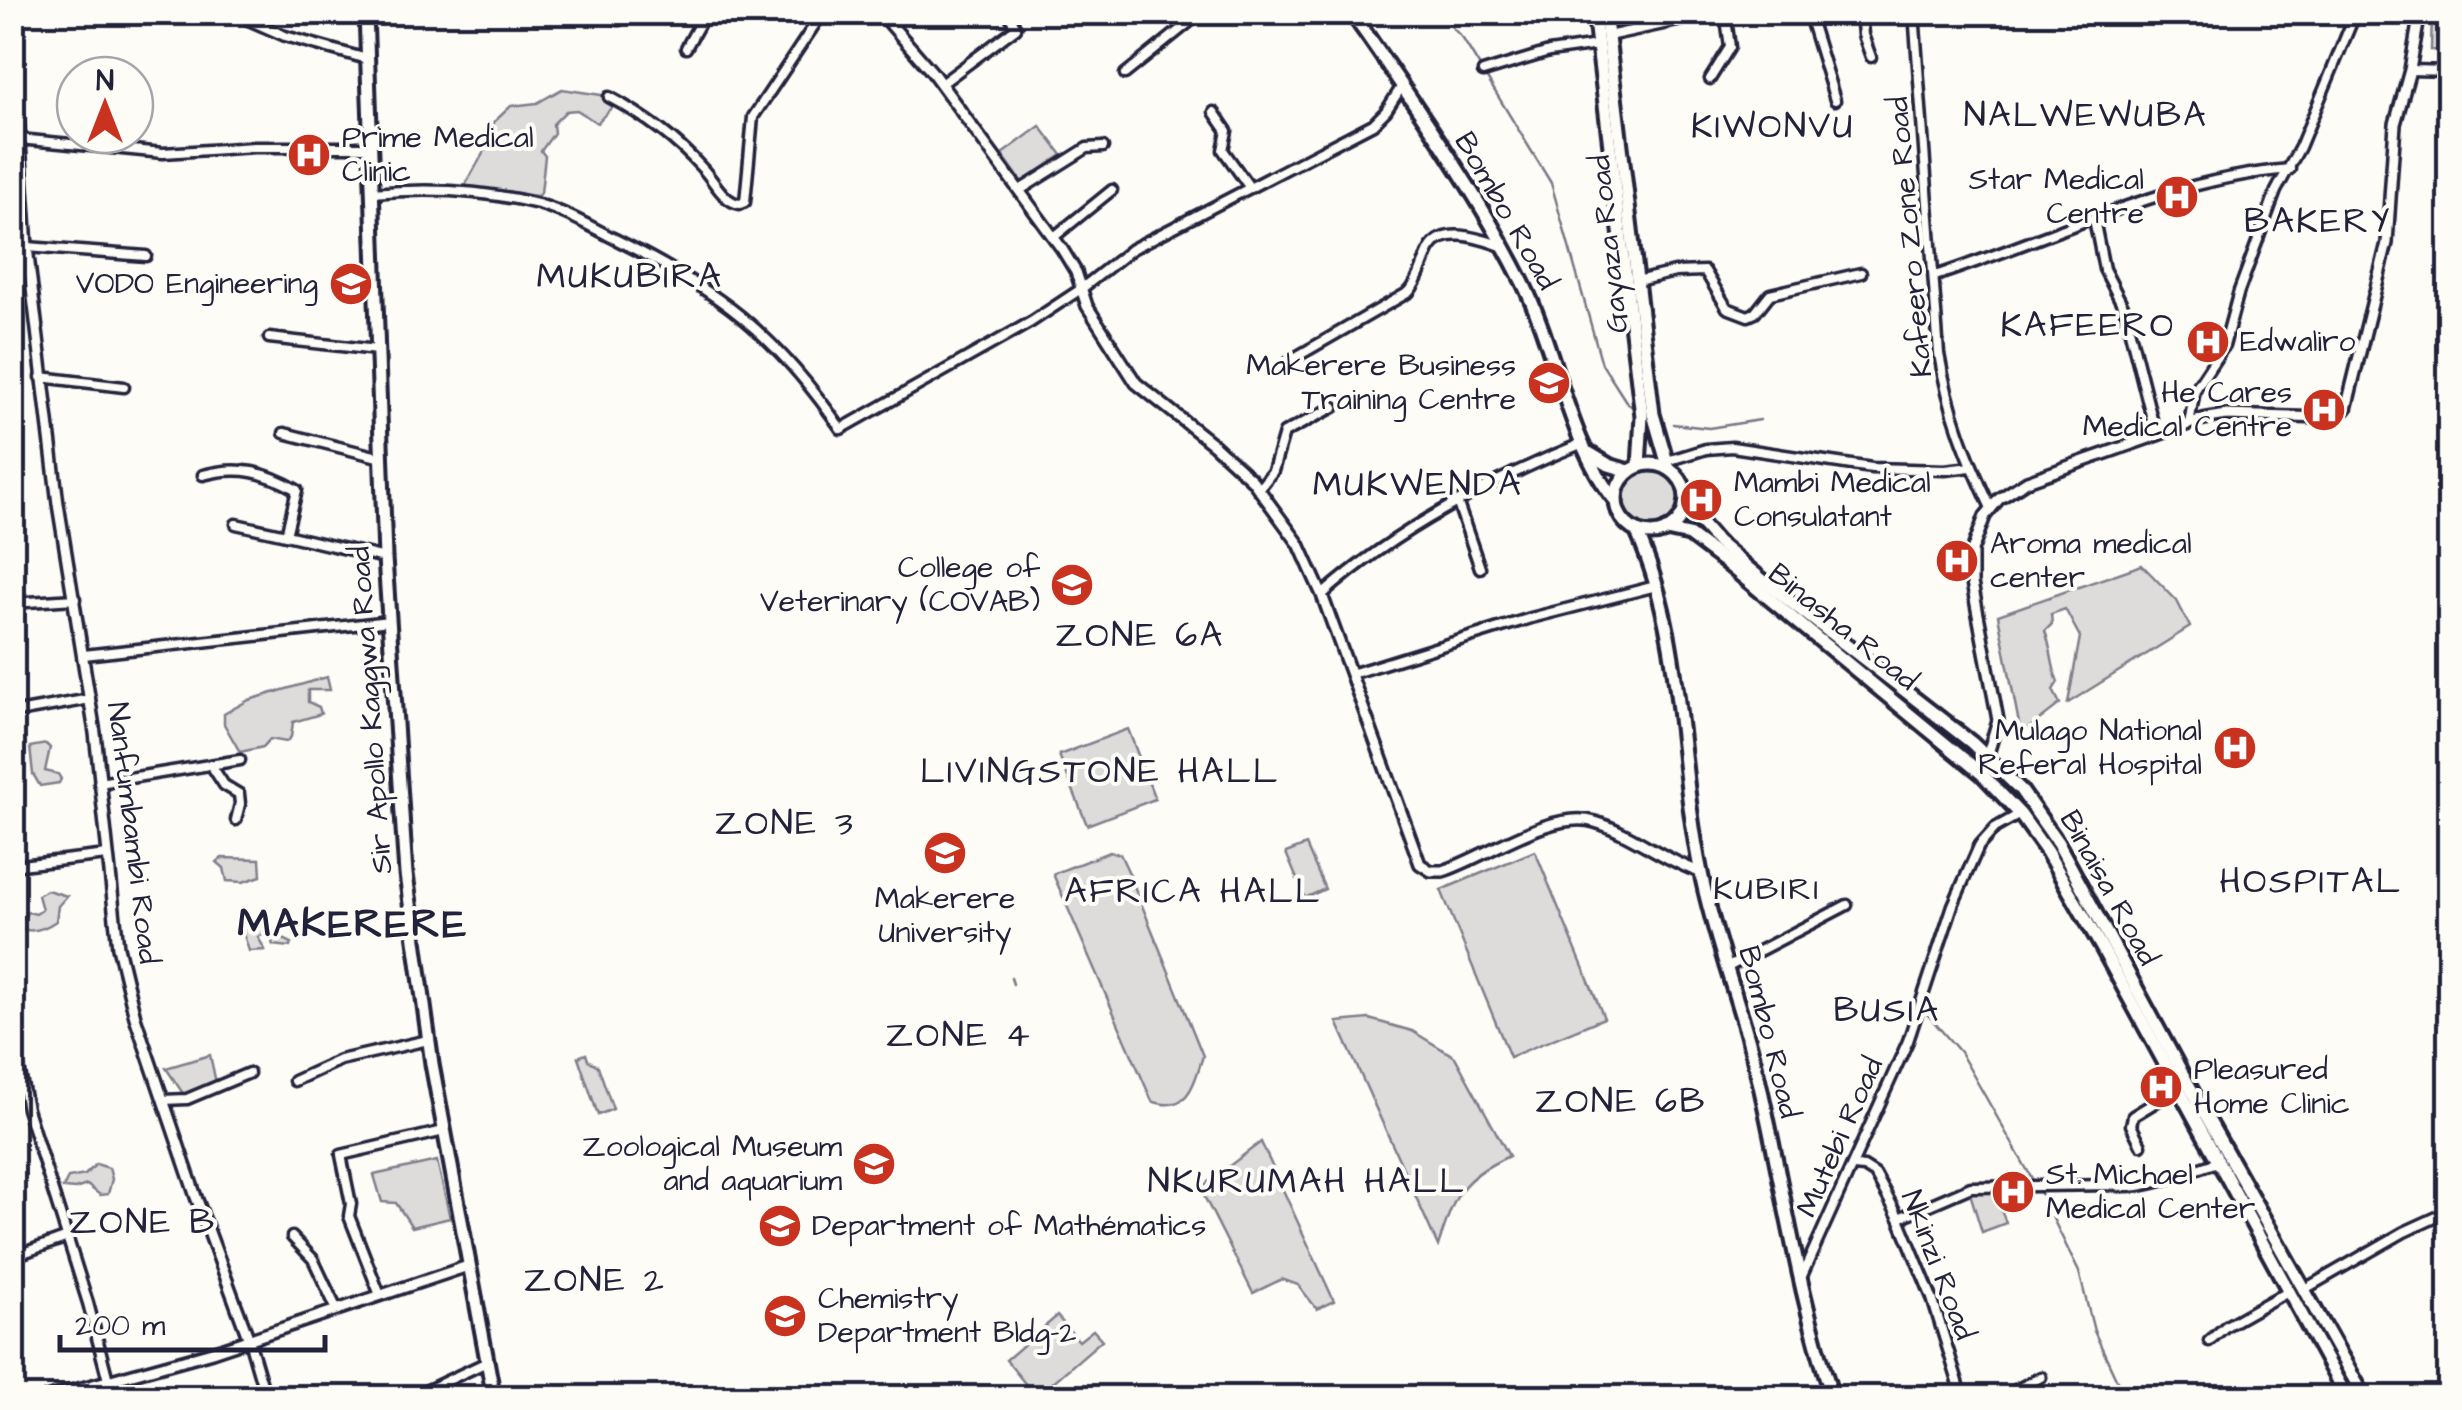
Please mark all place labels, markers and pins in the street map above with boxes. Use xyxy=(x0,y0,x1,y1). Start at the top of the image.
place label: Prime Medical Clinic xyxy=(342,117,534,193)
hospital icon: Prime Medical Clinic xyxy=(286,132,332,178)
place label: Star Medical Centre xyxy=(1969,159,2144,235)
hospital icon: Star Medical Centre xyxy=(2154,174,2200,220)
school or university icon: VODO Engineering xyxy=(328,261,374,307)
place label: VODO Engineering xyxy=(76,263,318,306)
hospital icon: Edwaliro xyxy=(2185,319,2231,365)
place label: Edwaliro xyxy=(2240,321,2355,363)
place label: Makerere Business Training Centre xyxy=(1246,345,1516,422)
school or university icon: Makerere Business Training Centre xyxy=(1526,360,1572,406)
place label: He Cares Medical Centre xyxy=(2083,372,2292,448)
hospital icon: He Cares Medical Centre xyxy=(2301,387,2347,433)
place label: Mambi Medical Consulatant xyxy=(1734,462,1931,538)
hospital icon: Mambi Medical Consulatant xyxy=(1678,477,1724,523)
place label: Aroma medical center xyxy=(1990,523,2192,599)
hospital icon: Aroma medical center xyxy=(1934,538,1980,584)
place label: College of Veterinary (COVAB) xyxy=(760,547,1040,624)
school or university icon: College of Veterinary (COVAB) xyxy=(1049,562,1095,608)
place label: Mulago National Referal Hospital xyxy=(1978,710,2202,786)
hospital icon: Mulago National Referal Hospital xyxy=(2212,725,2258,771)
school or university icon: Makerere University xyxy=(922,830,968,876)
place label: Makerere University xyxy=(875,878,1015,955)
place label: Pleasured Home Clinic xyxy=(2194,1049,2350,1125)
hospital icon: Pleasured Home Clinic xyxy=(2138,1064,2184,1110)
place label: Zoological Museum and aquarium xyxy=(582,1126,843,1202)
school or university icon: Zoological Museum and aquarium xyxy=(851,1141,897,1187)
place label: St. Michael Medical Center xyxy=(2046,1154,2255,1230)
hospital icon: St. Michael Medical Center xyxy=(1990,1169,2036,1215)
school or university icon: Department of Mathématics xyxy=(757,1203,803,1249)
place label: Department of Mathématics xyxy=(812,1205,1206,1247)
place label: Chemistry Department Bldg-2 xyxy=(818,1278,1076,1355)
school or university icon: Chemistry Department Bldg-2 xyxy=(762,1293,808,1339)

